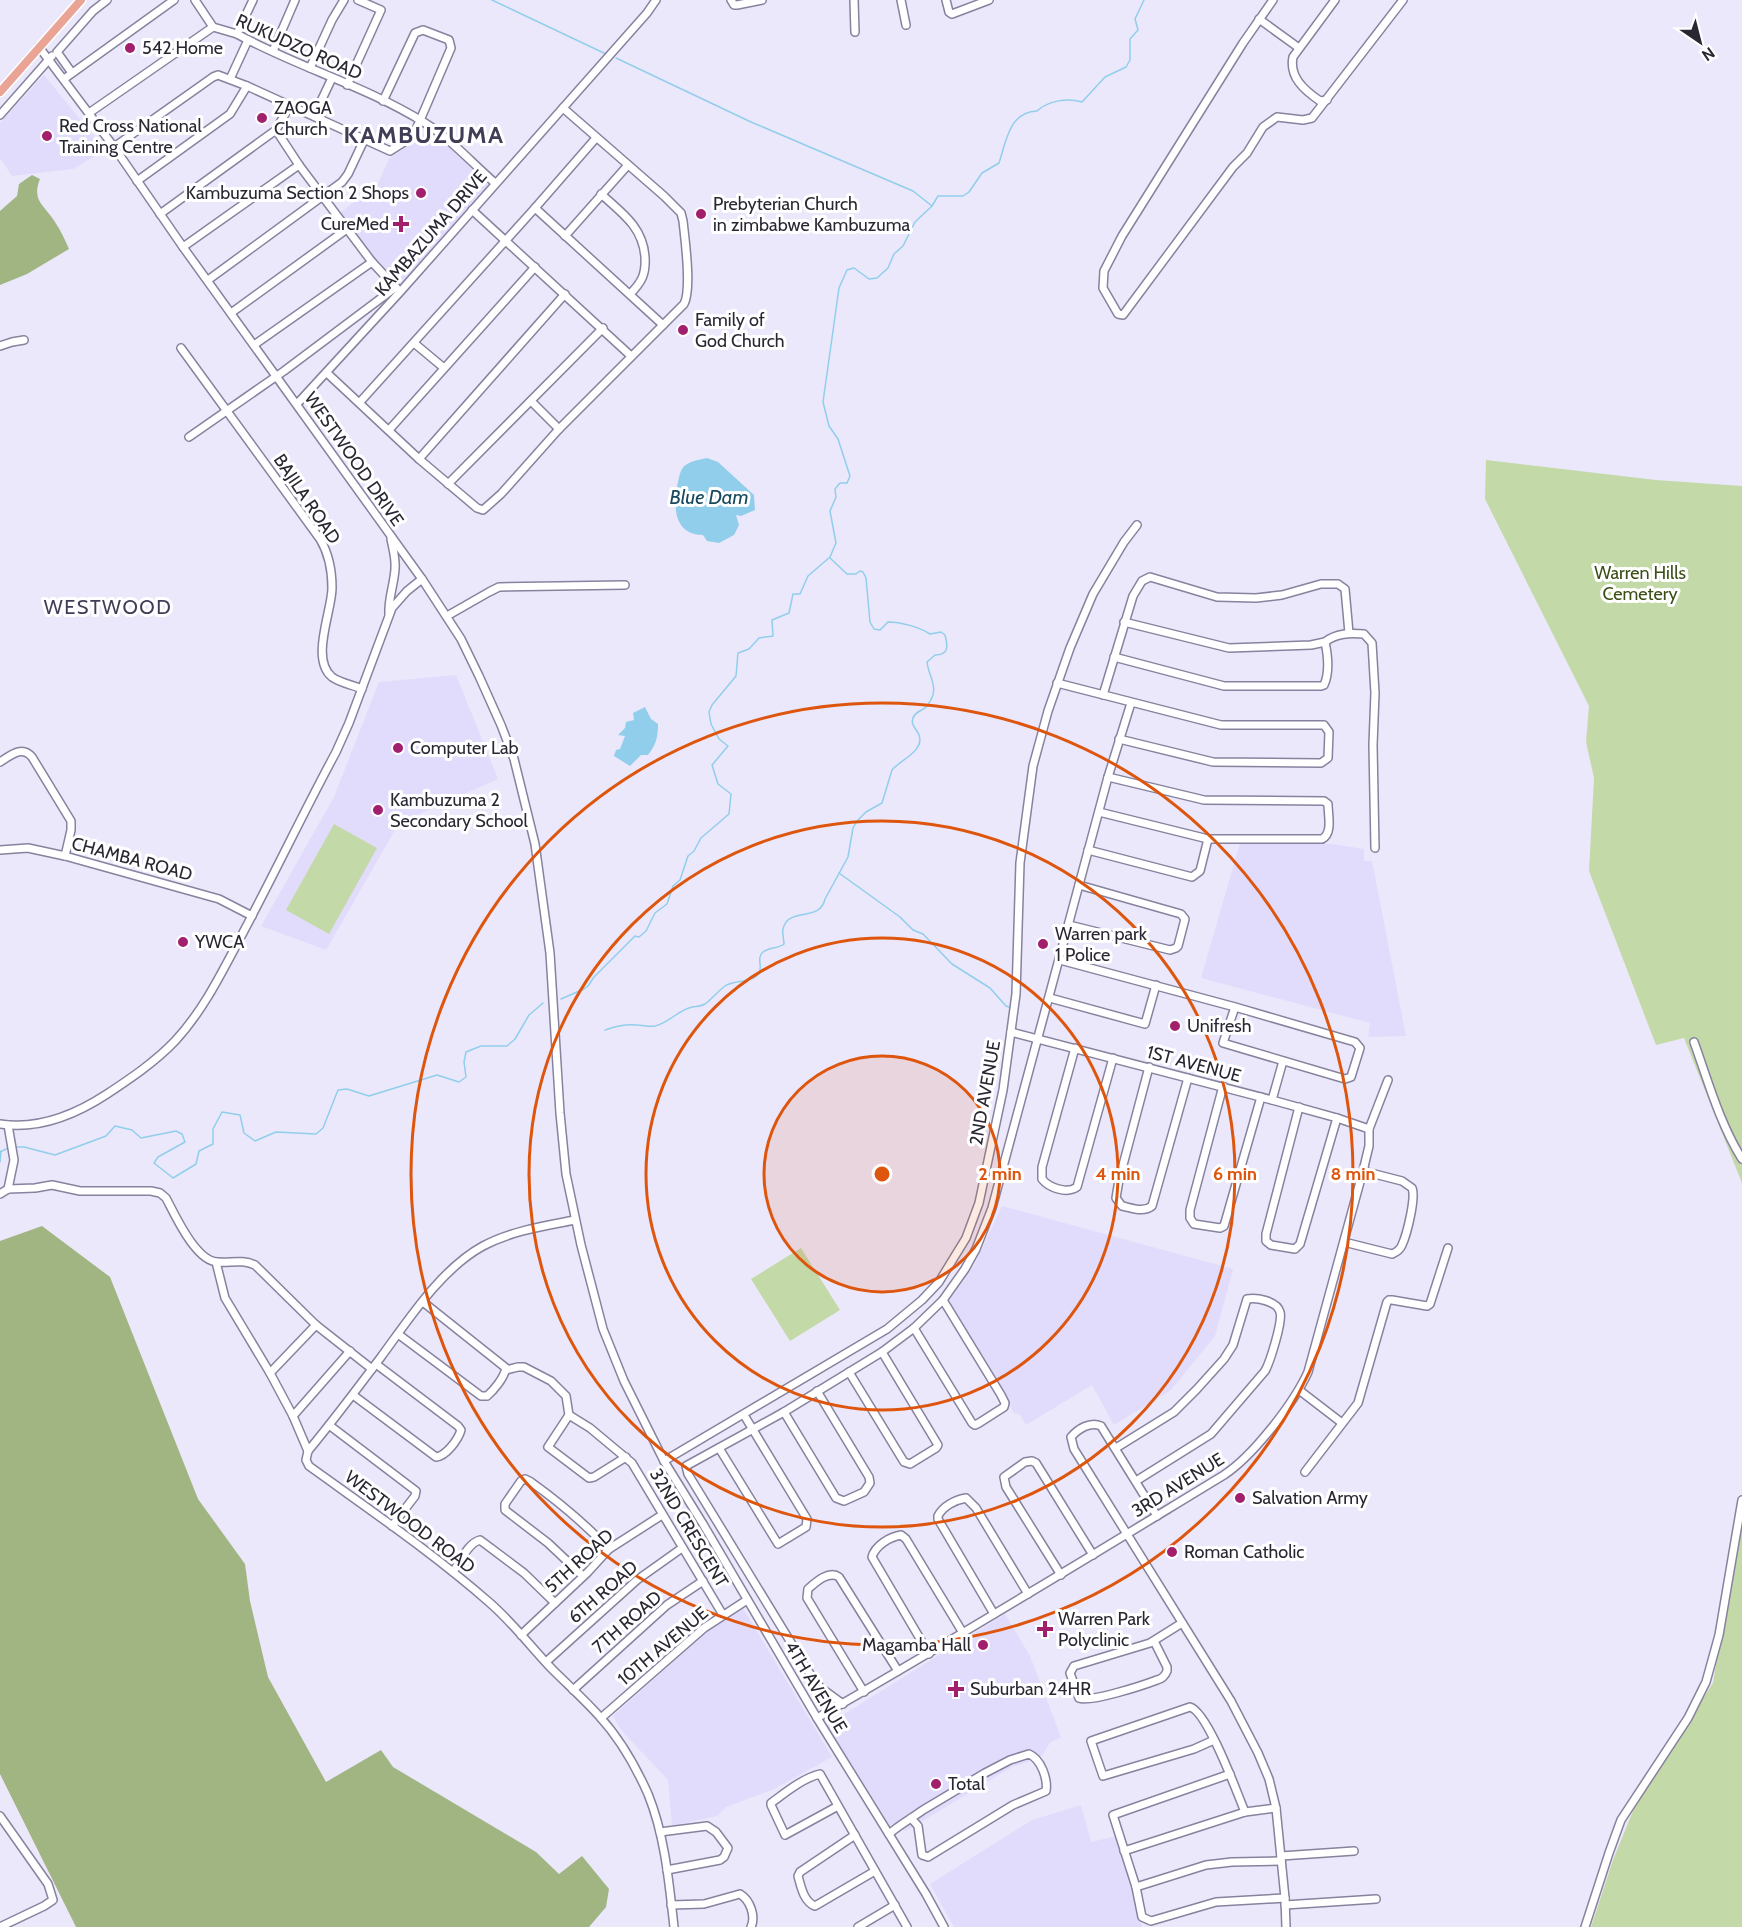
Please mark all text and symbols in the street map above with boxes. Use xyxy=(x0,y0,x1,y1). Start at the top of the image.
street label: RUKUDZO ROAD xyxy=(232,9,366,85)
north arrow xyxy=(1670,12,1730,72)
place label: 542 Home xyxy=(142,37,223,59)
marker: 542 Home xyxy=(123,41,137,55)
text: N xyxy=(1698,43,1718,65)
place label: ZAOGA Church xyxy=(274,97,332,140)
marker: ZAOGA Church xyxy=(255,111,269,125)
place label: Red Cross National Training Centre xyxy=(59,115,202,158)
district label: KAMBUZUMA xyxy=(344,120,504,149)
marker: Red Cross National Training Centre xyxy=(40,129,54,143)
street label: KAMBAZUMA DRIVE xyxy=(370,166,492,300)
place label: Kambuzuma Section 2 Shops xyxy=(186,182,409,204)
marker: Kambuzuma Section 2 Shops xyxy=(414,186,428,200)
place label: Prebyterian Church in zimbabwe Kambuzuma xyxy=(713,193,910,236)
marker: Prebyterian Church in zimbabwe Kambuzuma xyxy=(694,207,708,221)
place label: CureMed xyxy=(321,213,389,235)
marker: CureMed xyxy=(394,217,408,231)
place label: Family of God Church xyxy=(695,309,785,352)
marker: Family of God Church xyxy=(676,323,690,337)
street label: WESTWOOD DRIVE xyxy=(300,388,408,530)
street label: BAJILA ROAD xyxy=(269,450,345,548)
water label: Blue Dam xyxy=(670,485,749,509)
park label: Warren Hills Cemetery xyxy=(1594,562,1686,605)
district label: WESTWOOD xyxy=(44,595,172,619)
place label: Computer Lab xyxy=(410,737,519,759)
marker: Computer Lab xyxy=(391,741,405,755)
place label: Kambuzuma 2 Secondary School xyxy=(390,789,528,832)
marker: Kambuzuma 2 Secondary School xyxy=(371,803,385,817)
street label: CHAMBA ROAD xyxy=(69,832,195,886)
place label: Warren park 1 Police xyxy=(1055,923,1148,966)
place label: YWCA xyxy=(194,931,244,953)
marker: YWCA xyxy=(176,935,190,949)
marker: Warren park 1 Police xyxy=(1036,937,1050,951)
place label: Unifresh xyxy=(1187,1015,1251,1037)
marker: Unifresh xyxy=(1168,1019,1182,1033)
street label: 2ND AVENUE xyxy=(965,1039,1005,1147)
street label: 1ST AVENUE xyxy=(1144,1041,1244,1087)
text: 2 min xyxy=(978,1163,1022,1185)
text: 4 min xyxy=(1095,1163,1141,1185)
text: 6 min xyxy=(1213,1163,1257,1185)
text: 8 min xyxy=(1331,1163,1375,1185)
centre of rings xyxy=(872,1164,892,1184)
street label: 3RD AVENUE xyxy=(1128,1448,1228,1522)
street label: 32ND CRESCENT xyxy=(645,1465,733,1592)
street label: WESTWOOD ROAD xyxy=(340,1466,480,1578)
place label: Salvation Army xyxy=(1252,1487,1368,1509)
marker: Salvation Army xyxy=(1233,1491,1247,1505)
street label: 5TH ROAD xyxy=(540,1524,618,1598)
place label: Roman Catholic xyxy=(1184,1541,1304,1563)
marker: Roman Catholic xyxy=(1165,1545,1179,1559)
street label: 6TH ROAD xyxy=(564,1556,642,1628)
street label: 7TH ROAD xyxy=(588,1586,666,1658)
street label: 10TH AVENUE xyxy=(613,1602,713,1690)
place label: Warren Park Polyclinic xyxy=(1058,1608,1151,1651)
marker: Warren Park Polyclinic xyxy=(1036,1620,1054,1638)
place label: Magamba Hall xyxy=(862,1634,972,1656)
street label: 4TH AVENUE xyxy=(780,1637,852,1737)
marker: Magamba Hall xyxy=(976,1638,990,1652)
place label: Suburban 24HR xyxy=(970,1678,1091,1700)
marker: Suburban 24HR xyxy=(947,1680,965,1698)
place label: Total xyxy=(948,1773,986,1795)
marker: Total xyxy=(929,1777,943,1791)

